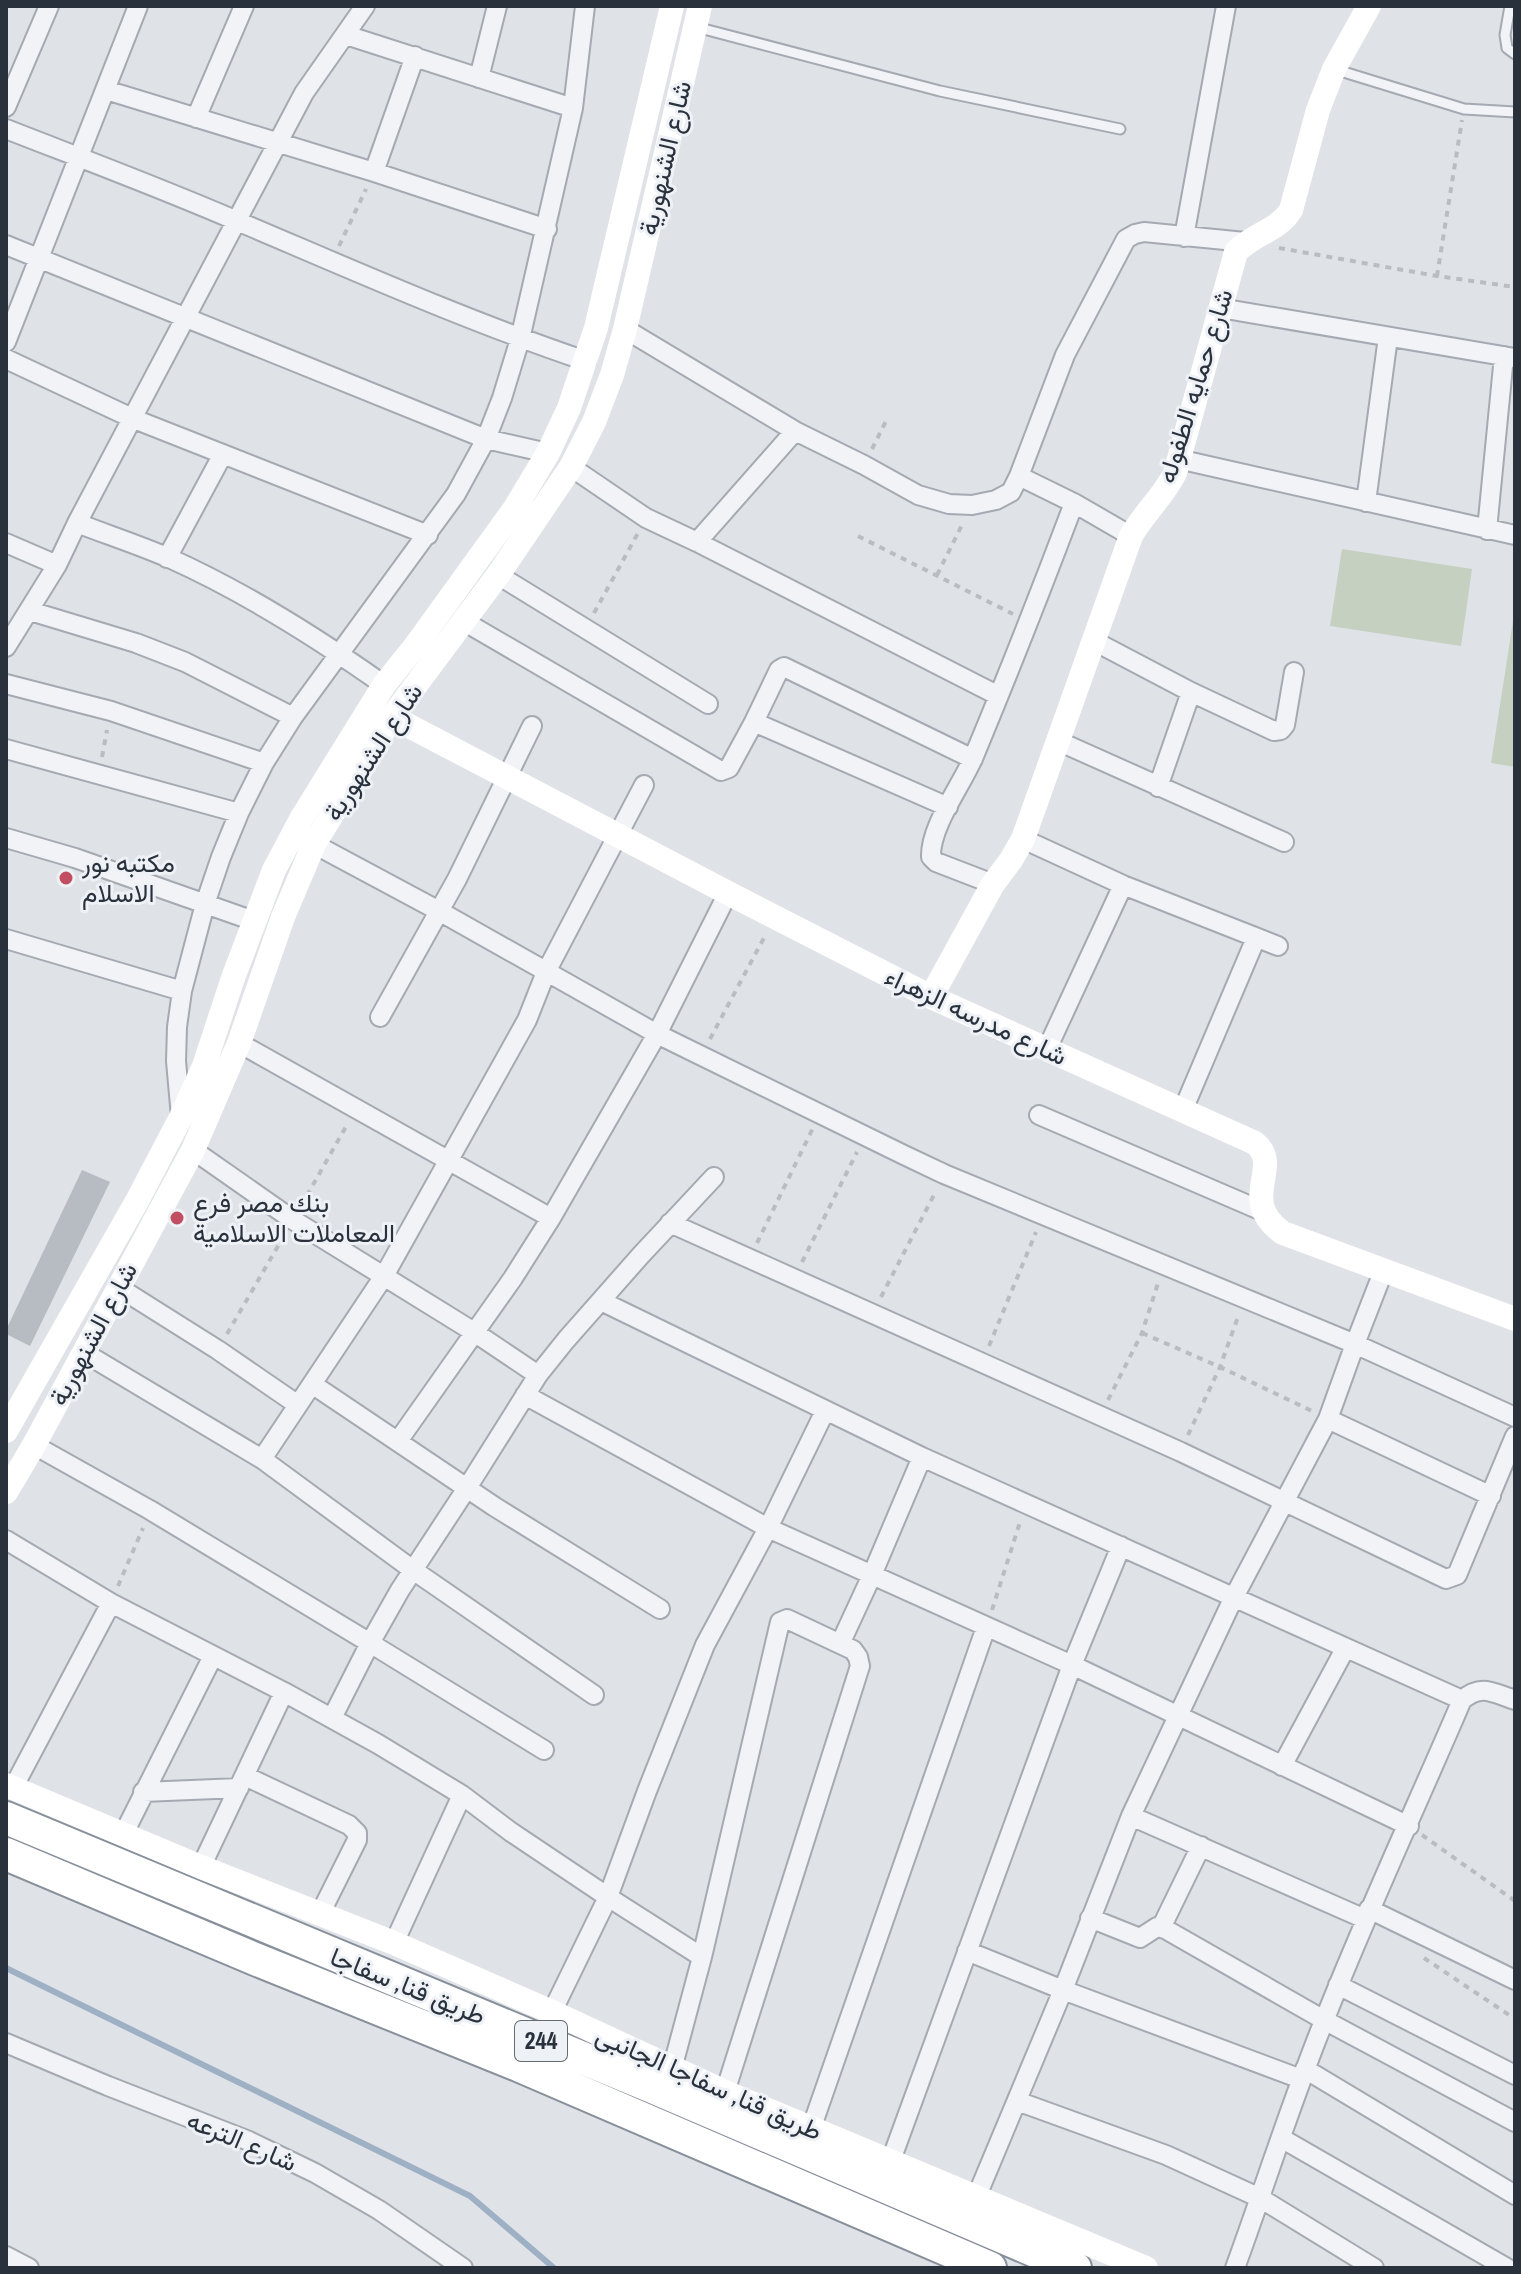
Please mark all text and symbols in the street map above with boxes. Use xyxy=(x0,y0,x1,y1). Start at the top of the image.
street label: شارع الشنهورية xyxy=(630,77,700,239)
street label: شارع حمايه الطفوله xyxy=(1148,284,1242,488)
street label: شارع الشنهورية xyxy=(315,676,431,828)
place label: مكتبه نور الاسلام xyxy=(81,845,175,910)
marker: مكتبه نور الاسلام xyxy=(57,869,75,887)
street label: شارع مدرسه الزهراء xyxy=(879,958,1073,1074)
place label: بنك مصر فرع المعاملات الاسلامية xyxy=(193,1185,395,1250)
marker: بنك مصر فرع المعاملات الاسلامية xyxy=(168,1209,186,1227)
street label: شارع الشنهورية xyxy=(40,1256,146,1412)
street label: طريق قنا, سفاجا xyxy=(325,1938,491,2033)
street label: طريق قنا, سفاجا الجانبى xyxy=(590,2017,828,2148)
road number: 244 xyxy=(515,2021,567,2061)
street label: شارع الترعه xyxy=(182,2102,302,2180)

